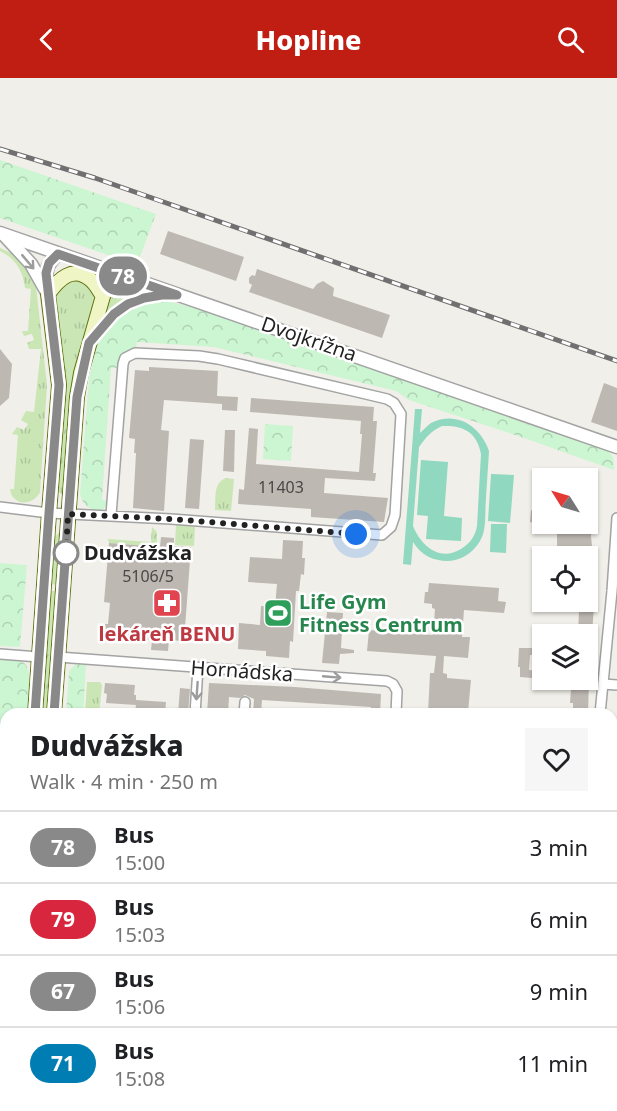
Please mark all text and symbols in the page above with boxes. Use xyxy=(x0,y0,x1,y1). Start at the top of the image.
text: Hopline xyxy=(256,21,361,58)
icon: back xyxy=(30,23,63,56)
icon: search xyxy=(554,23,587,56)
one-way arrow xyxy=(21,253,34,269)
line badge: 78 xyxy=(96,256,150,296)
text: 78 xyxy=(111,262,135,290)
street label: Dvojkrížna xyxy=(258,310,360,367)
north arrow xyxy=(532,468,598,534)
map controls xyxy=(532,468,598,690)
house number: 11403 xyxy=(258,476,304,498)
your location xyxy=(341,519,371,549)
place label: Dudvážska xyxy=(84,539,192,566)
marker: Dudvážska xyxy=(53,540,79,566)
button: locate xyxy=(532,546,598,612)
house number: 5106/5 xyxy=(122,565,174,587)
pharmacy icon: lekáreň BENU xyxy=(151,587,183,619)
place label: Life Gym Fitness Centrum xyxy=(299,588,463,638)
sports icon: Life Gym Fitness Centrum xyxy=(262,597,294,629)
place label: lekáreň BENU xyxy=(99,620,235,647)
button: layers xyxy=(532,624,598,690)
street label: Hornádska xyxy=(190,653,294,688)
one-way arrow xyxy=(322,672,342,683)
one-way arrow xyxy=(191,681,202,701)
text: Dudvážska xyxy=(30,726,184,764)
button: heart xyxy=(525,728,588,791)
text: Walk · 4 min · 250 m xyxy=(30,768,218,795)
text: Bus xyxy=(114,819,154,849)
text: 3 min xyxy=(530,832,588,862)
text: 78 xyxy=(51,833,75,861)
text: 15:00 xyxy=(114,849,165,876)
text: Bus xyxy=(114,891,154,921)
text: 6 min xyxy=(530,904,588,934)
text: 79 xyxy=(51,905,75,933)
text: 15:03 xyxy=(114,921,165,948)
text: Bus xyxy=(114,963,154,993)
text: 9 min xyxy=(530,976,588,1006)
text: 67 xyxy=(51,977,75,1005)
text: 15:06 xyxy=(114,993,165,1020)
text: Bus xyxy=(114,1035,154,1065)
text: 11 min xyxy=(517,1048,588,1078)
text: 71 xyxy=(51,1049,75,1077)
text: 15:08 xyxy=(114,1065,165,1092)

